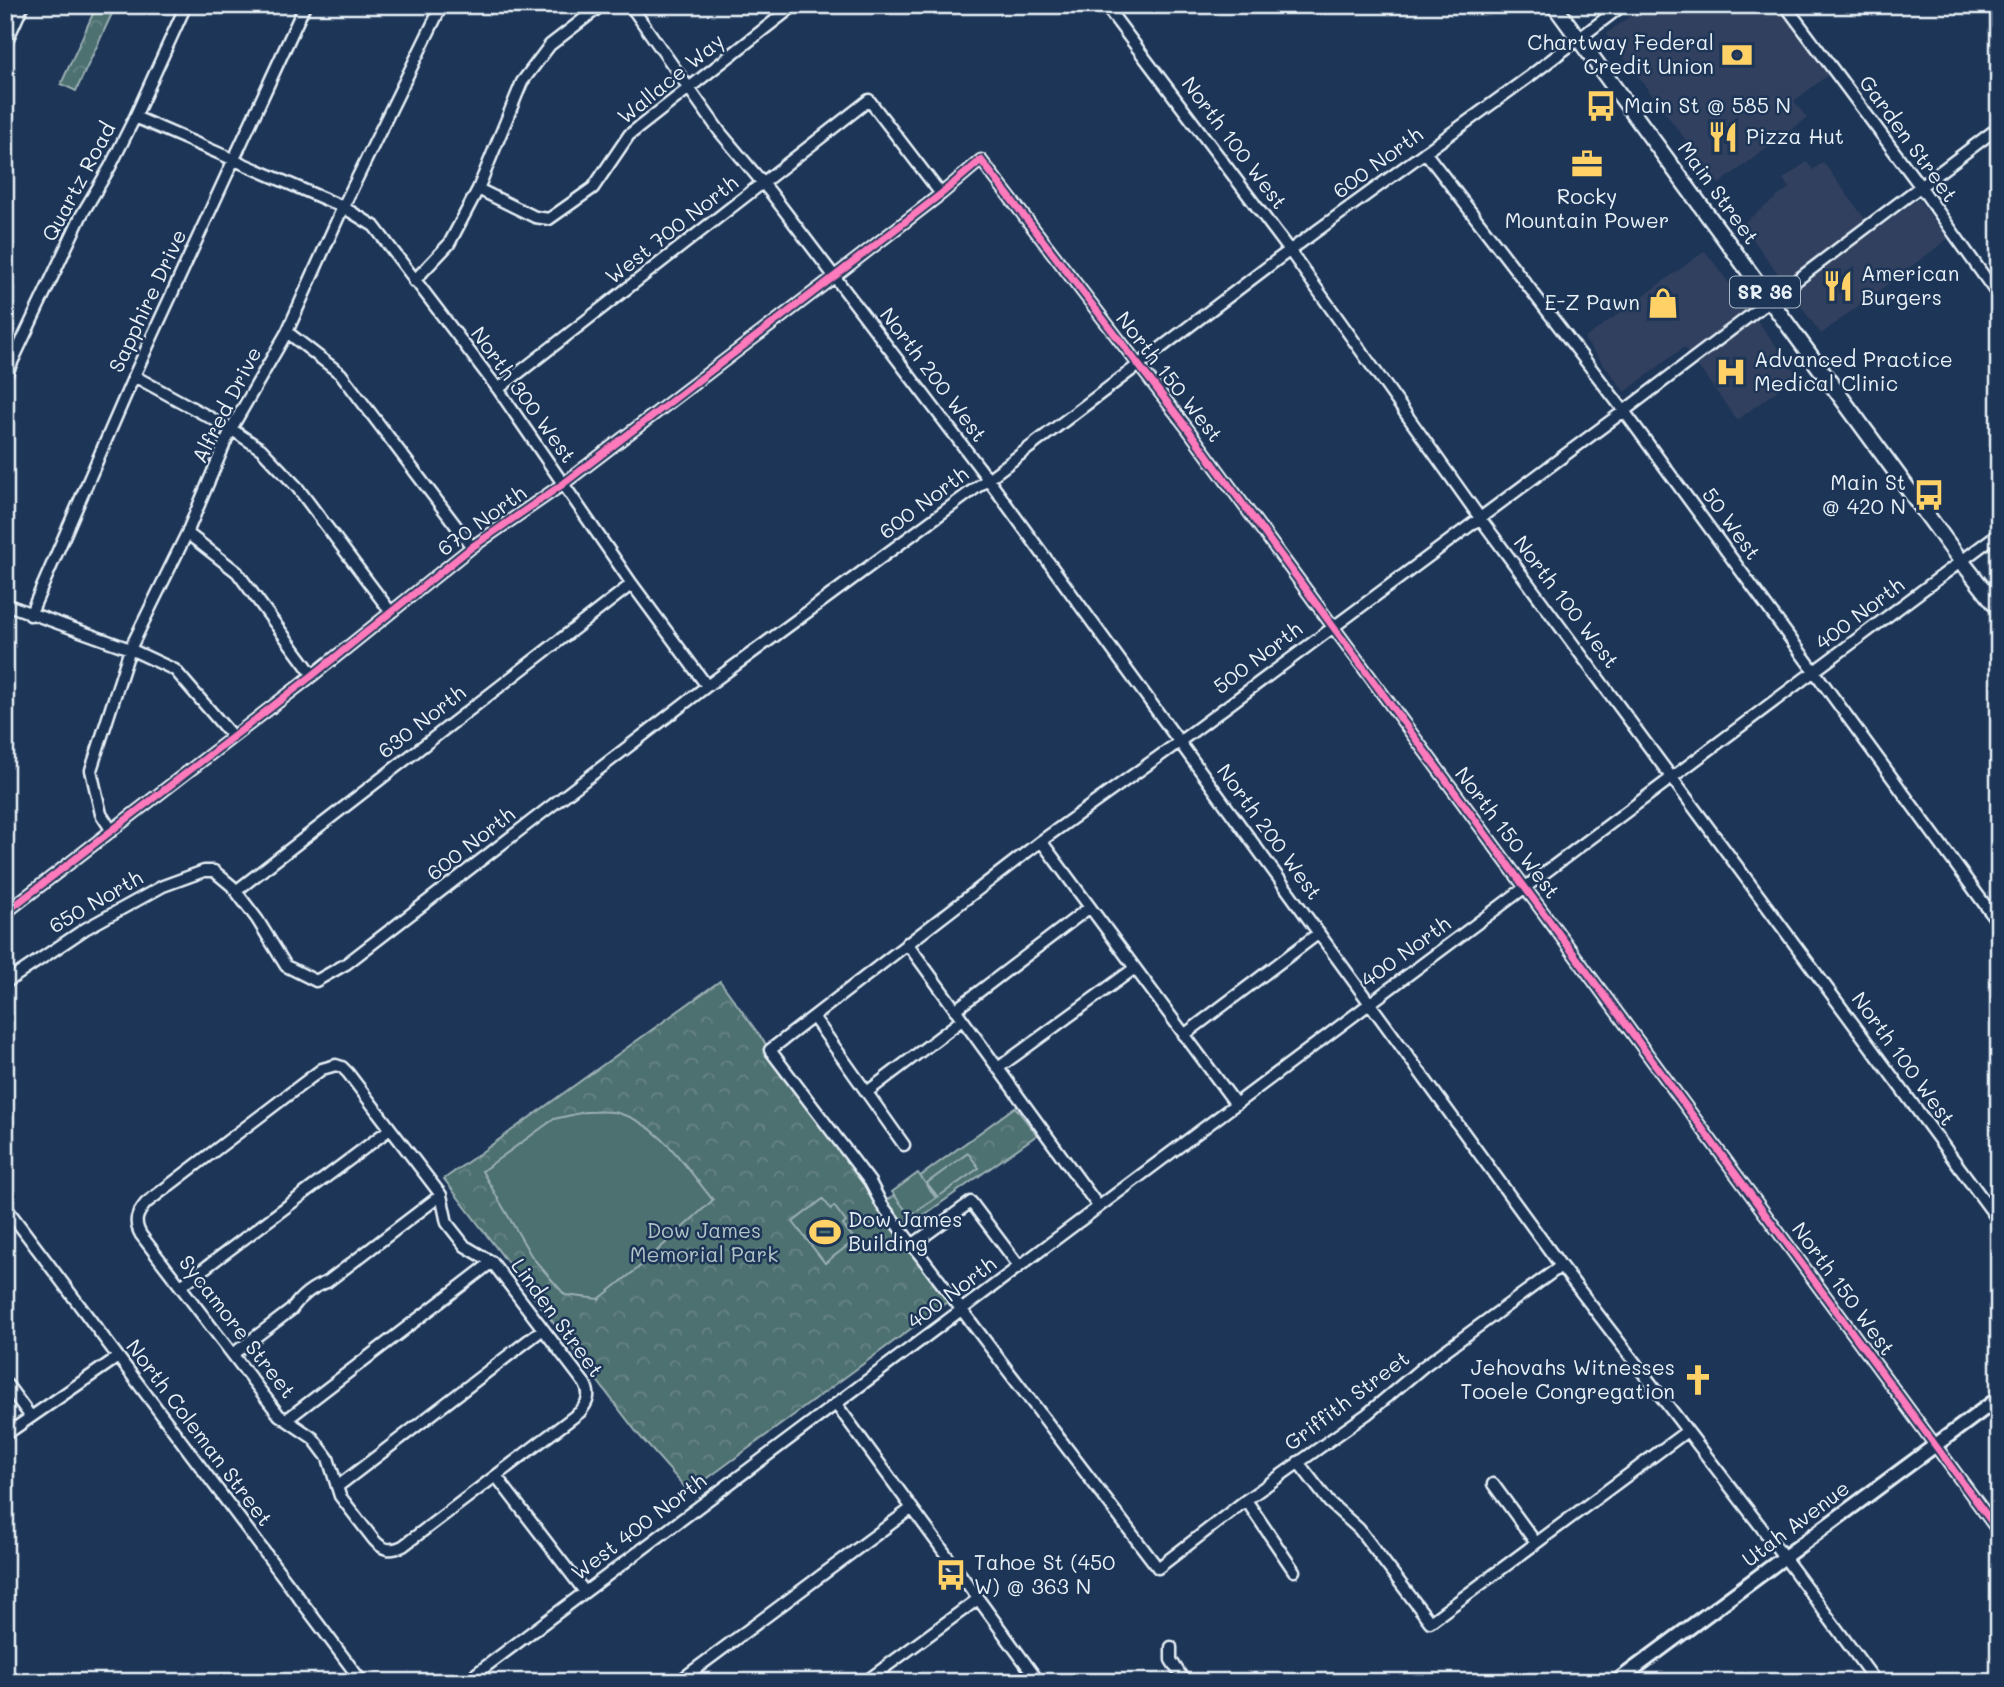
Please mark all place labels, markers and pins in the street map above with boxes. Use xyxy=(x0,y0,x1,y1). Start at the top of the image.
place label: Chartway Federal Credit Union xyxy=(1527,28,1714,79)
bank icon: Chartway Federal Credit Union xyxy=(1720,38,1754,72)
bus stop icon: Main St @ 585 N xyxy=(1584,89,1618,123)
place label: Main St @ 585 N xyxy=(1624,91,1791,118)
restaurant icon: Pizza Hut xyxy=(1706,120,1740,154)
place label: Pizza Hut xyxy=(1746,122,1844,149)
office icon: Rocky Mountain Power xyxy=(1570,147,1604,181)
place label: Rocky Mountain Power xyxy=(1505,182,1669,233)
place label: American Burgers xyxy=(1861,259,1959,310)
restaurant icon: American Burgers xyxy=(1821,269,1855,303)
shop icon: E-Z Pawn xyxy=(1646,286,1680,320)
place label: E-Z Pawn xyxy=(1544,288,1640,315)
place label: Advanced Practice Medical Clinic xyxy=(1754,345,1953,396)
hospital icon: Advanced Practice Medical Clinic xyxy=(1714,355,1748,389)
place label: Main St @ 420 N xyxy=(1821,468,1906,519)
bus stop icon: Main St @ 420 N xyxy=(1912,478,1946,512)
place label: Dow James Building xyxy=(848,1205,962,1256)
sports icon: Dow James Building xyxy=(808,1215,842,1249)
place label: Jehovahs Witnesses Tooele Congregation xyxy=(1461,1353,1675,1404)
church icon: Jehovahs Witnesses Tooele Congregation xyxy=(1681,1363,1715,1397)
place label: Tahoe St (450 W) @ 363 N xyxy=(974,1548,1115,1599)
bus stop icon: Tahoe St (450 W) @ 363 N xyxy=(934,1558,968,1592)

